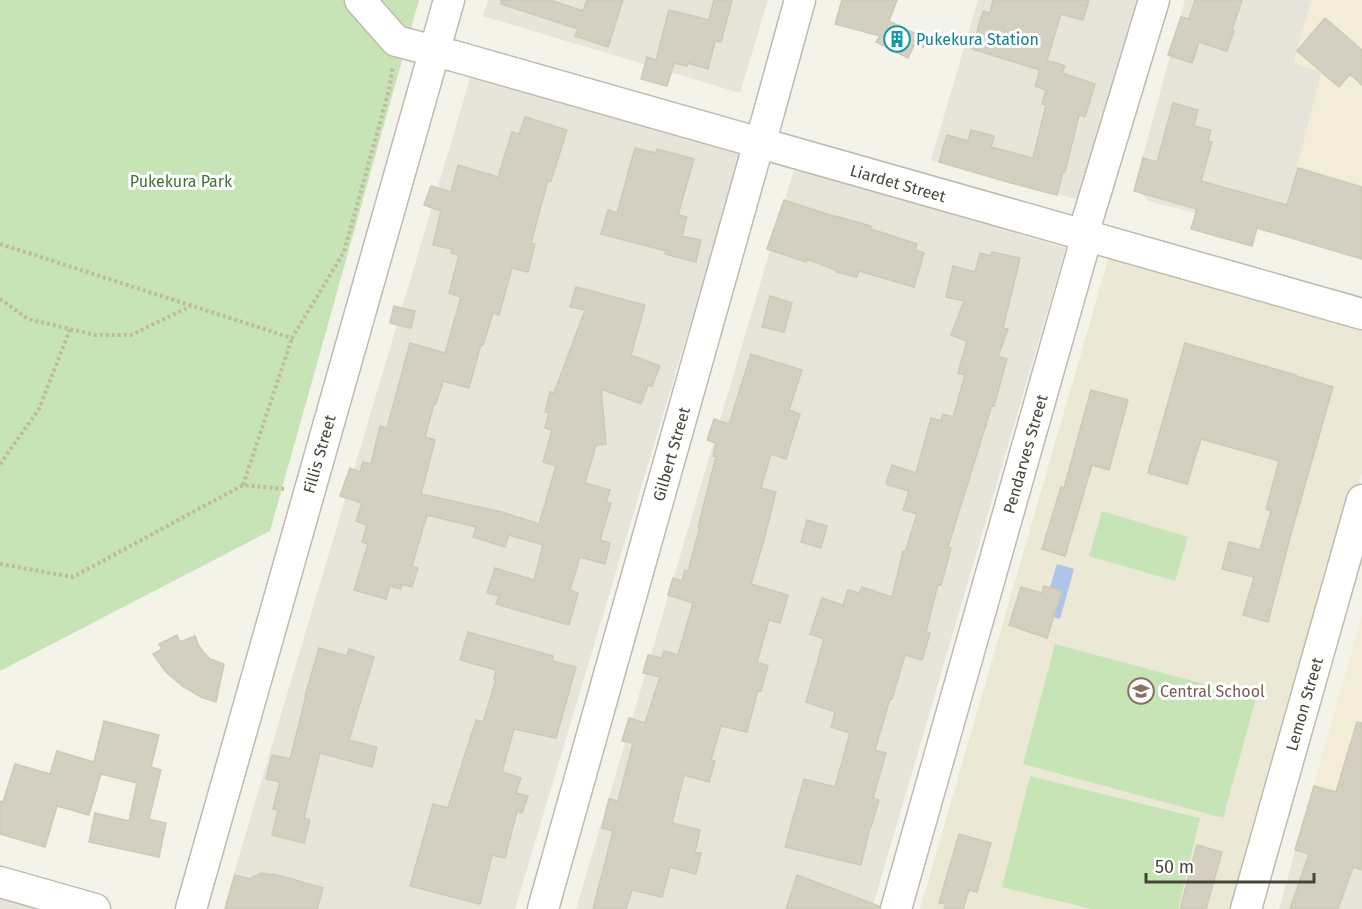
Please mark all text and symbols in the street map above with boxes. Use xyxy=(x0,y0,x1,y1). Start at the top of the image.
building icon: Pukekura Station xyxy=(882,24,912,54)
place label: Pukekura Station xyxy=(916,30,1039,49)
street label: Liardet Street xyxy=(848,161,948,206)
park label: Pukekura Park xyxy=(130,172,233,191)
street label: Pendarves Street xyxy=(999,392,1052,516)
street label: Gilbert Street xyxy=(649,405,694,503)
street label: Fillis Street xyxy=(299,412,340,496)
street label: Lemon Street xyxy=(1282,655,1327,753)
school or university icon: Central School xyxy=(1126,676,1156,706)
place label: Central School xyxy=(1160,682,1265,701)
scale bar xyxy=(1146,846,1314,884)
text: 50 m xyxy=(1155,856,1194,878)

